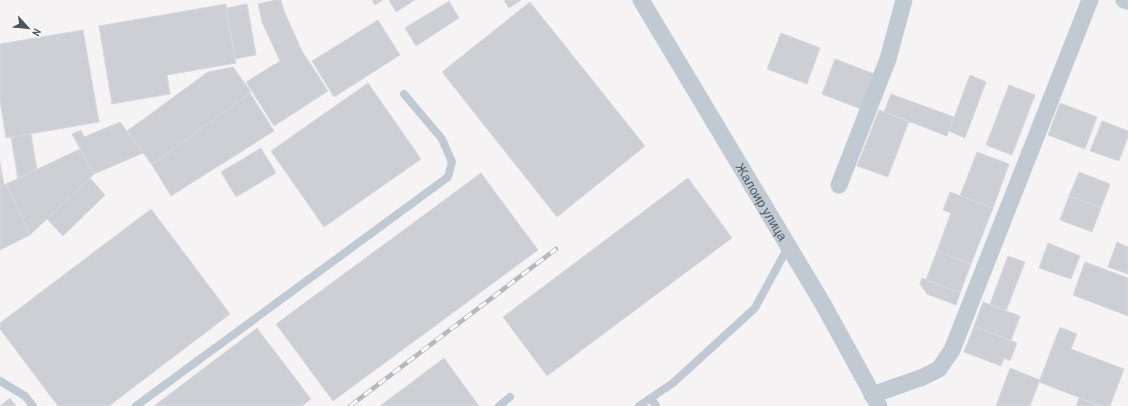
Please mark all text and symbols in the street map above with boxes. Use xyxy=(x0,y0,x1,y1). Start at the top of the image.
north arrow xyxy=(8,8,48,48)
text: N xyxy=(29,26,45,39)
street label: Жалоир улица xyxy=(731,160,791,244)

